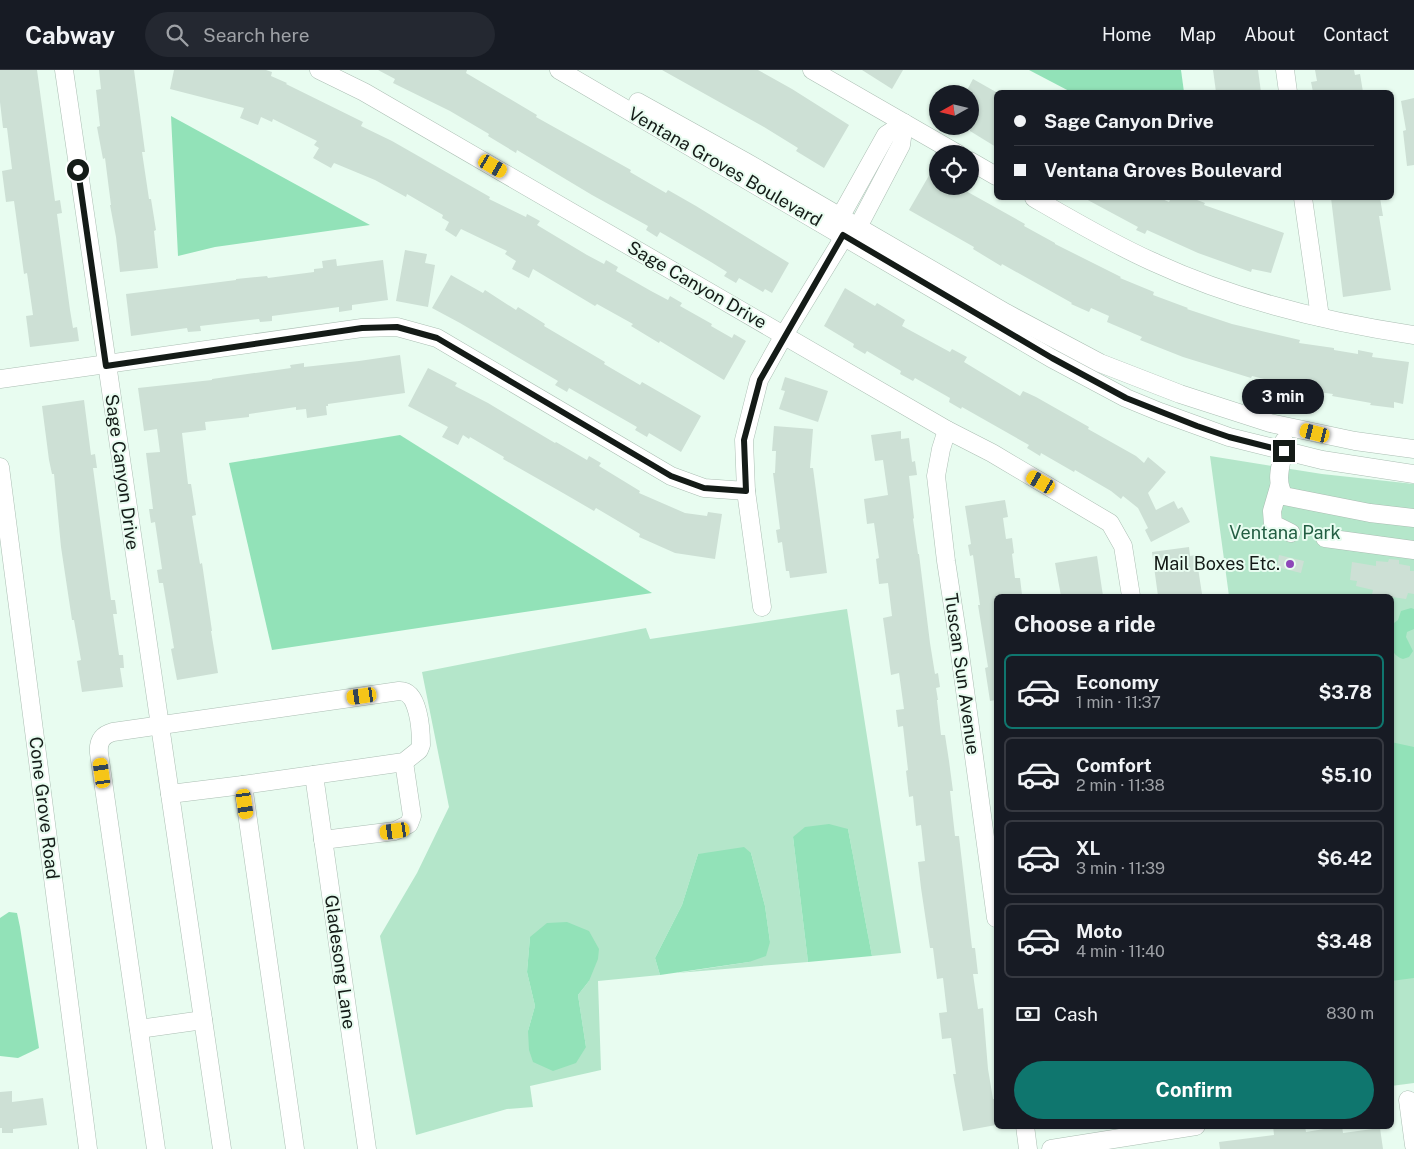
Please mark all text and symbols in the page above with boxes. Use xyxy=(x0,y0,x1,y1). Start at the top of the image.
search box xyxy=(145,12,495,57)
text: Cabway xyxy=(25,21,115,49)
icon: search xyxy=(163,21,191,49)
text: Search here xyxy=(203,24,310,46)
text: Home xyxy=(1102,24,1152,45)
text: Map xyxy=(1180,24,1216,45)
text: About xyxy=(1244,24,1295,45)
text: Contact xyxy=(1323,24,1389,45)
north arrow xyxy=(929,85,979,135)
map controls xyxy=(929,85,979,195)
street label: Ventana Groves Boulevard xyxy=(625,102,826,231)
text: Sage Canyon Drive xyxy=(1044,110,1214,132)
button: locate xyxy=(929,145,979,195)
car xyxy=(476,152,509,180)
route start xyxy=(67,159,89,181)
text: Ventana Groves Boulevard xyxy=(1044,159,1282,181)
street label: Sage Canyon Drive xyxy=(624,236,771,333)
callout: 3 min xyxy=(1243,378,1325,414)
text: 3 min xyxy=(1262,387,1304,406)
street label: Sage Canyon Drive xyxy=(101,393,144,551)
car xyxy=(1298,422,1331,444)
route end xyxy=(1273,440,1295,462)
car xyxy=(1024,468,1057,496)
park label: Ventana Park xyxy=(1229,522,1341,543)
place label: Mail Boxes Etc. xyxy=(1153,553,1280,574)
marker: Mail Boxes Etc. xyxy=(1284,558,1296,570)
street label: Tuscan Sun Avenue xyxy=(941,592,984,756)
text: Choose a ride xyxy=(1014,611,1156,637)
icon: car xyxy=(1016,669,1061,714)
text: Economy xyxy=(1076,671,1159,693)
text: $3.78 xyxy=(1318,681,1372,703)
car xyxy=(346,686,377,706)
text: 1 min · 11:37 xyxy=(1076,693,1161,712)
street label: Cone Grove Road xyxy=(25,735,64,880)
icon: car xyxy=(1016,752,1061,797)
text: Comfort xyxy=(1076,754,1152,776)
car xyxy=(92,757,111,789)
text: $5.10 xyxy=(1321,764,1372,786)
text: 2 min · 11:38 xyxy=(1076,776,1165,795)
car xyxy=(235,788,254,820)
car xyxy=(379,821,410,841)
icon: car xyxy=(1016,835,1061,880)
text: XL xyxy=(1076,837,1101,859)
text: $6.42 xyxy=(1317,847,1372,869)
text: 3 min · 11:39 xyxy=(1076,859,1165,878)
street label: Gladesong Lane xyxy=(321,893,360,1030)
icon: car xyxy=(1016,918,1061,963)
text: Moto xyxy=(1076,920,1122,942)
text: $3.48 xyxy=(1316,930,1372,952)
text: 4 min · 11:40 xyxy=(1076,942,1165,961)
icon: cash xyxy=(1014,1000,1042,1028)
text: Cash xyxy=(1054,1003,1098,1025)
text: 830 m xyxy=(1326,1004,1374,1023)
button: Confirm xyxy=(1014,1061,1374,1119)

